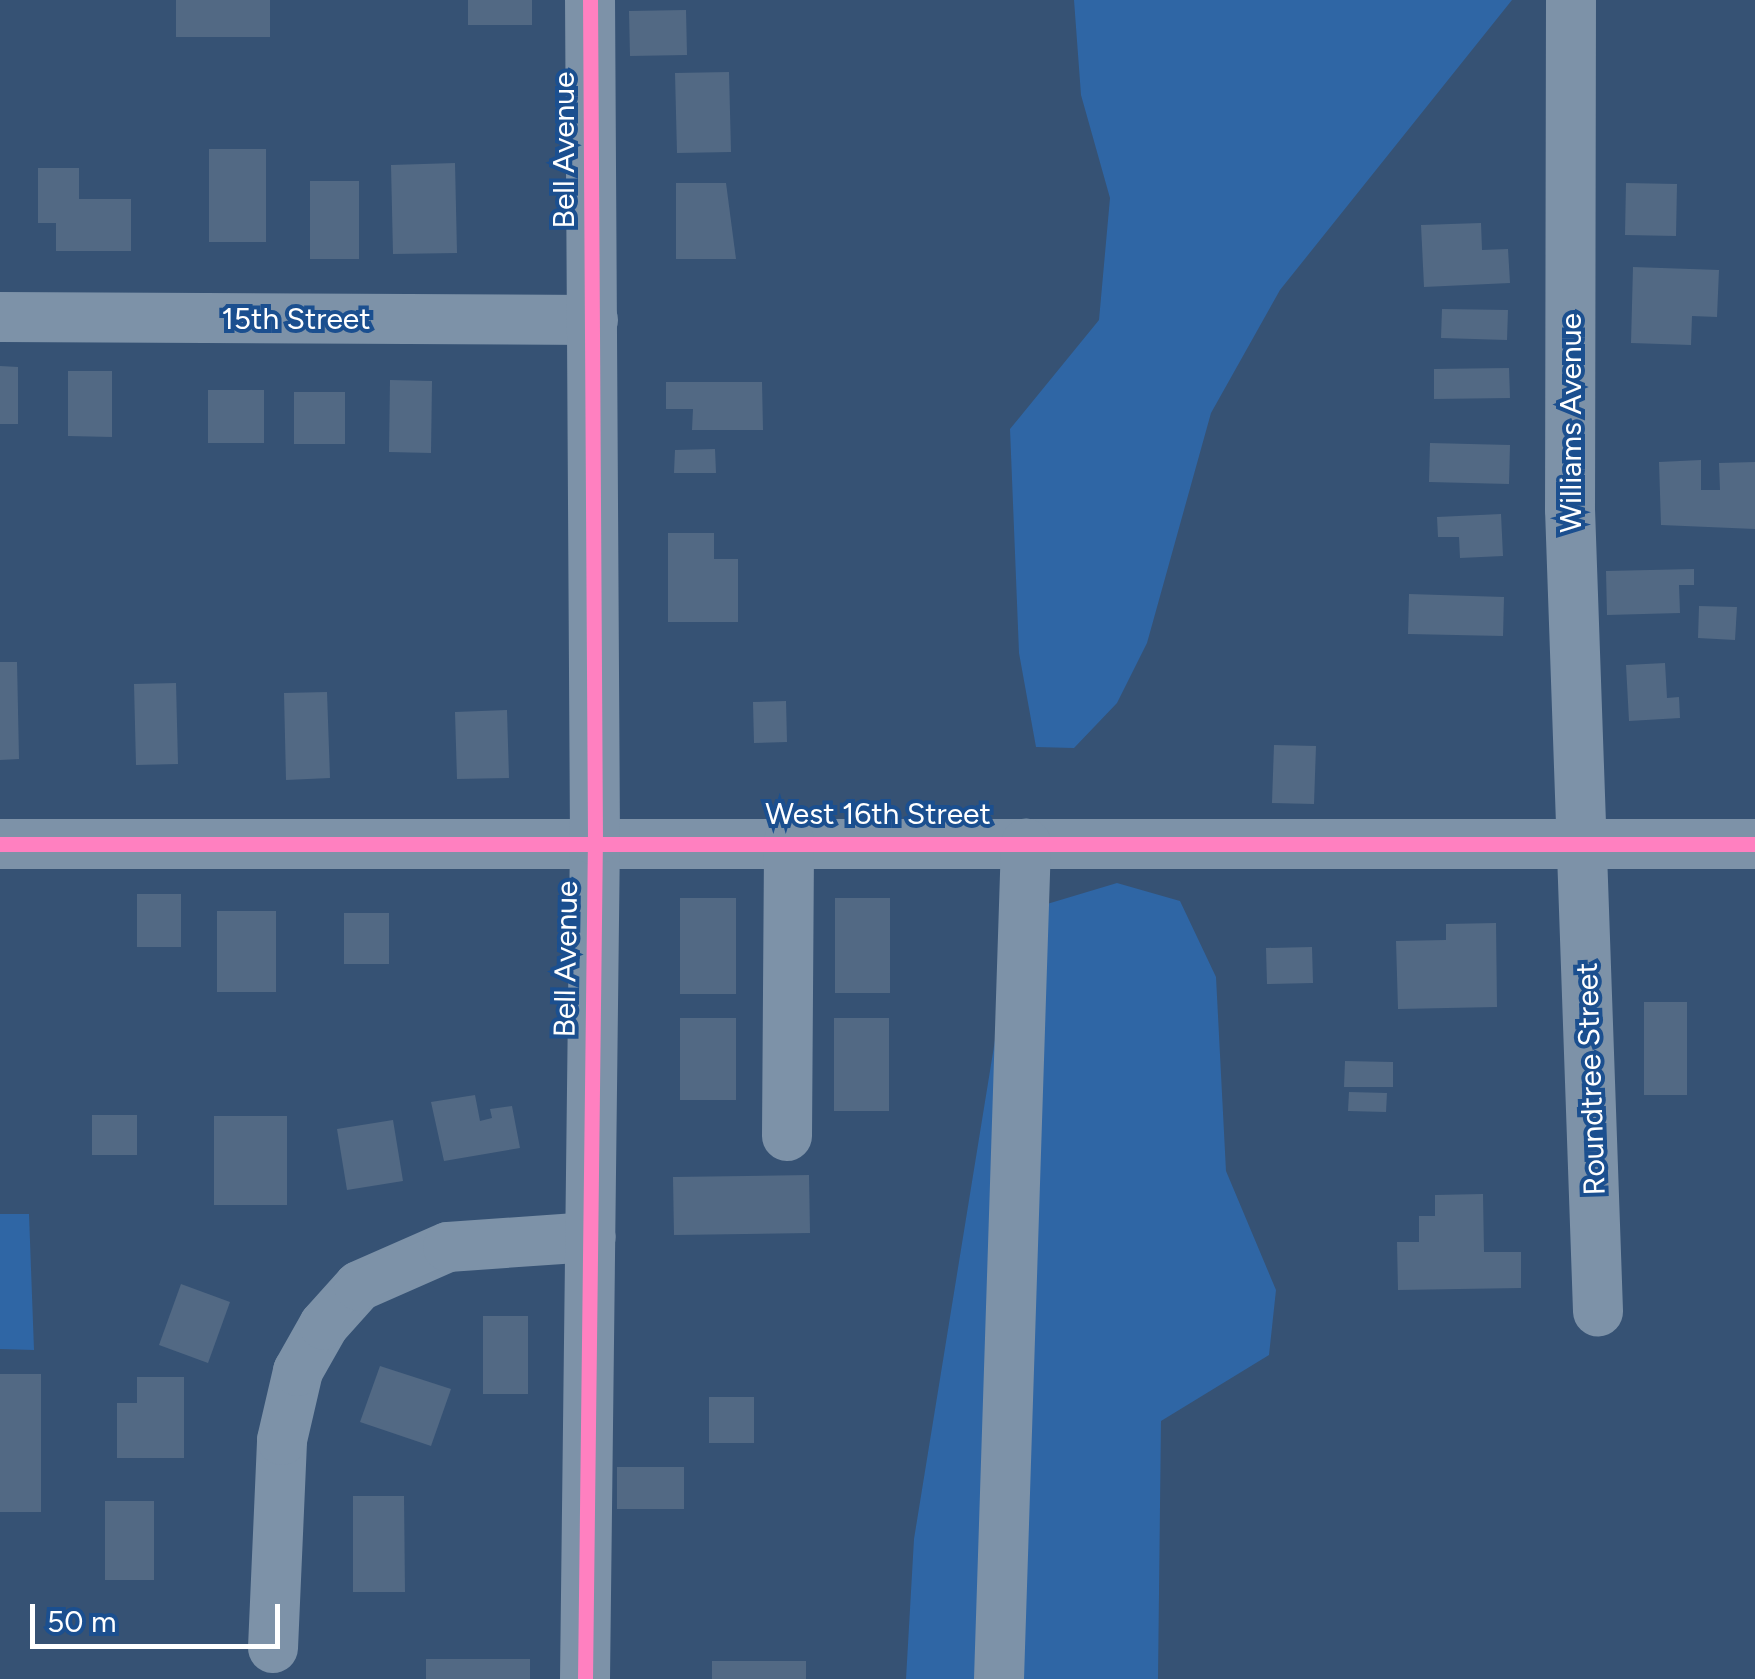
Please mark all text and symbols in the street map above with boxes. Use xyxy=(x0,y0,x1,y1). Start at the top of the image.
street label: Bell Avenue xyxy=(546,72,582,228)
street label: 15th Street xyxy=(221,301,371,337)
street label: Williams Avenue xyxy=(1553,313,1589,533)
street label: West 16th Street xyxy=(765,796,991,832)
street label: Bell Avenue xyxy=(547,880,585,1038)
street label: Roundtree Street xyxy=(1569,962,1613,1196)
scale bar xyxy=(35,1584,285,1646)
text: 50 m xyxy=(47,1603,116,1640)

